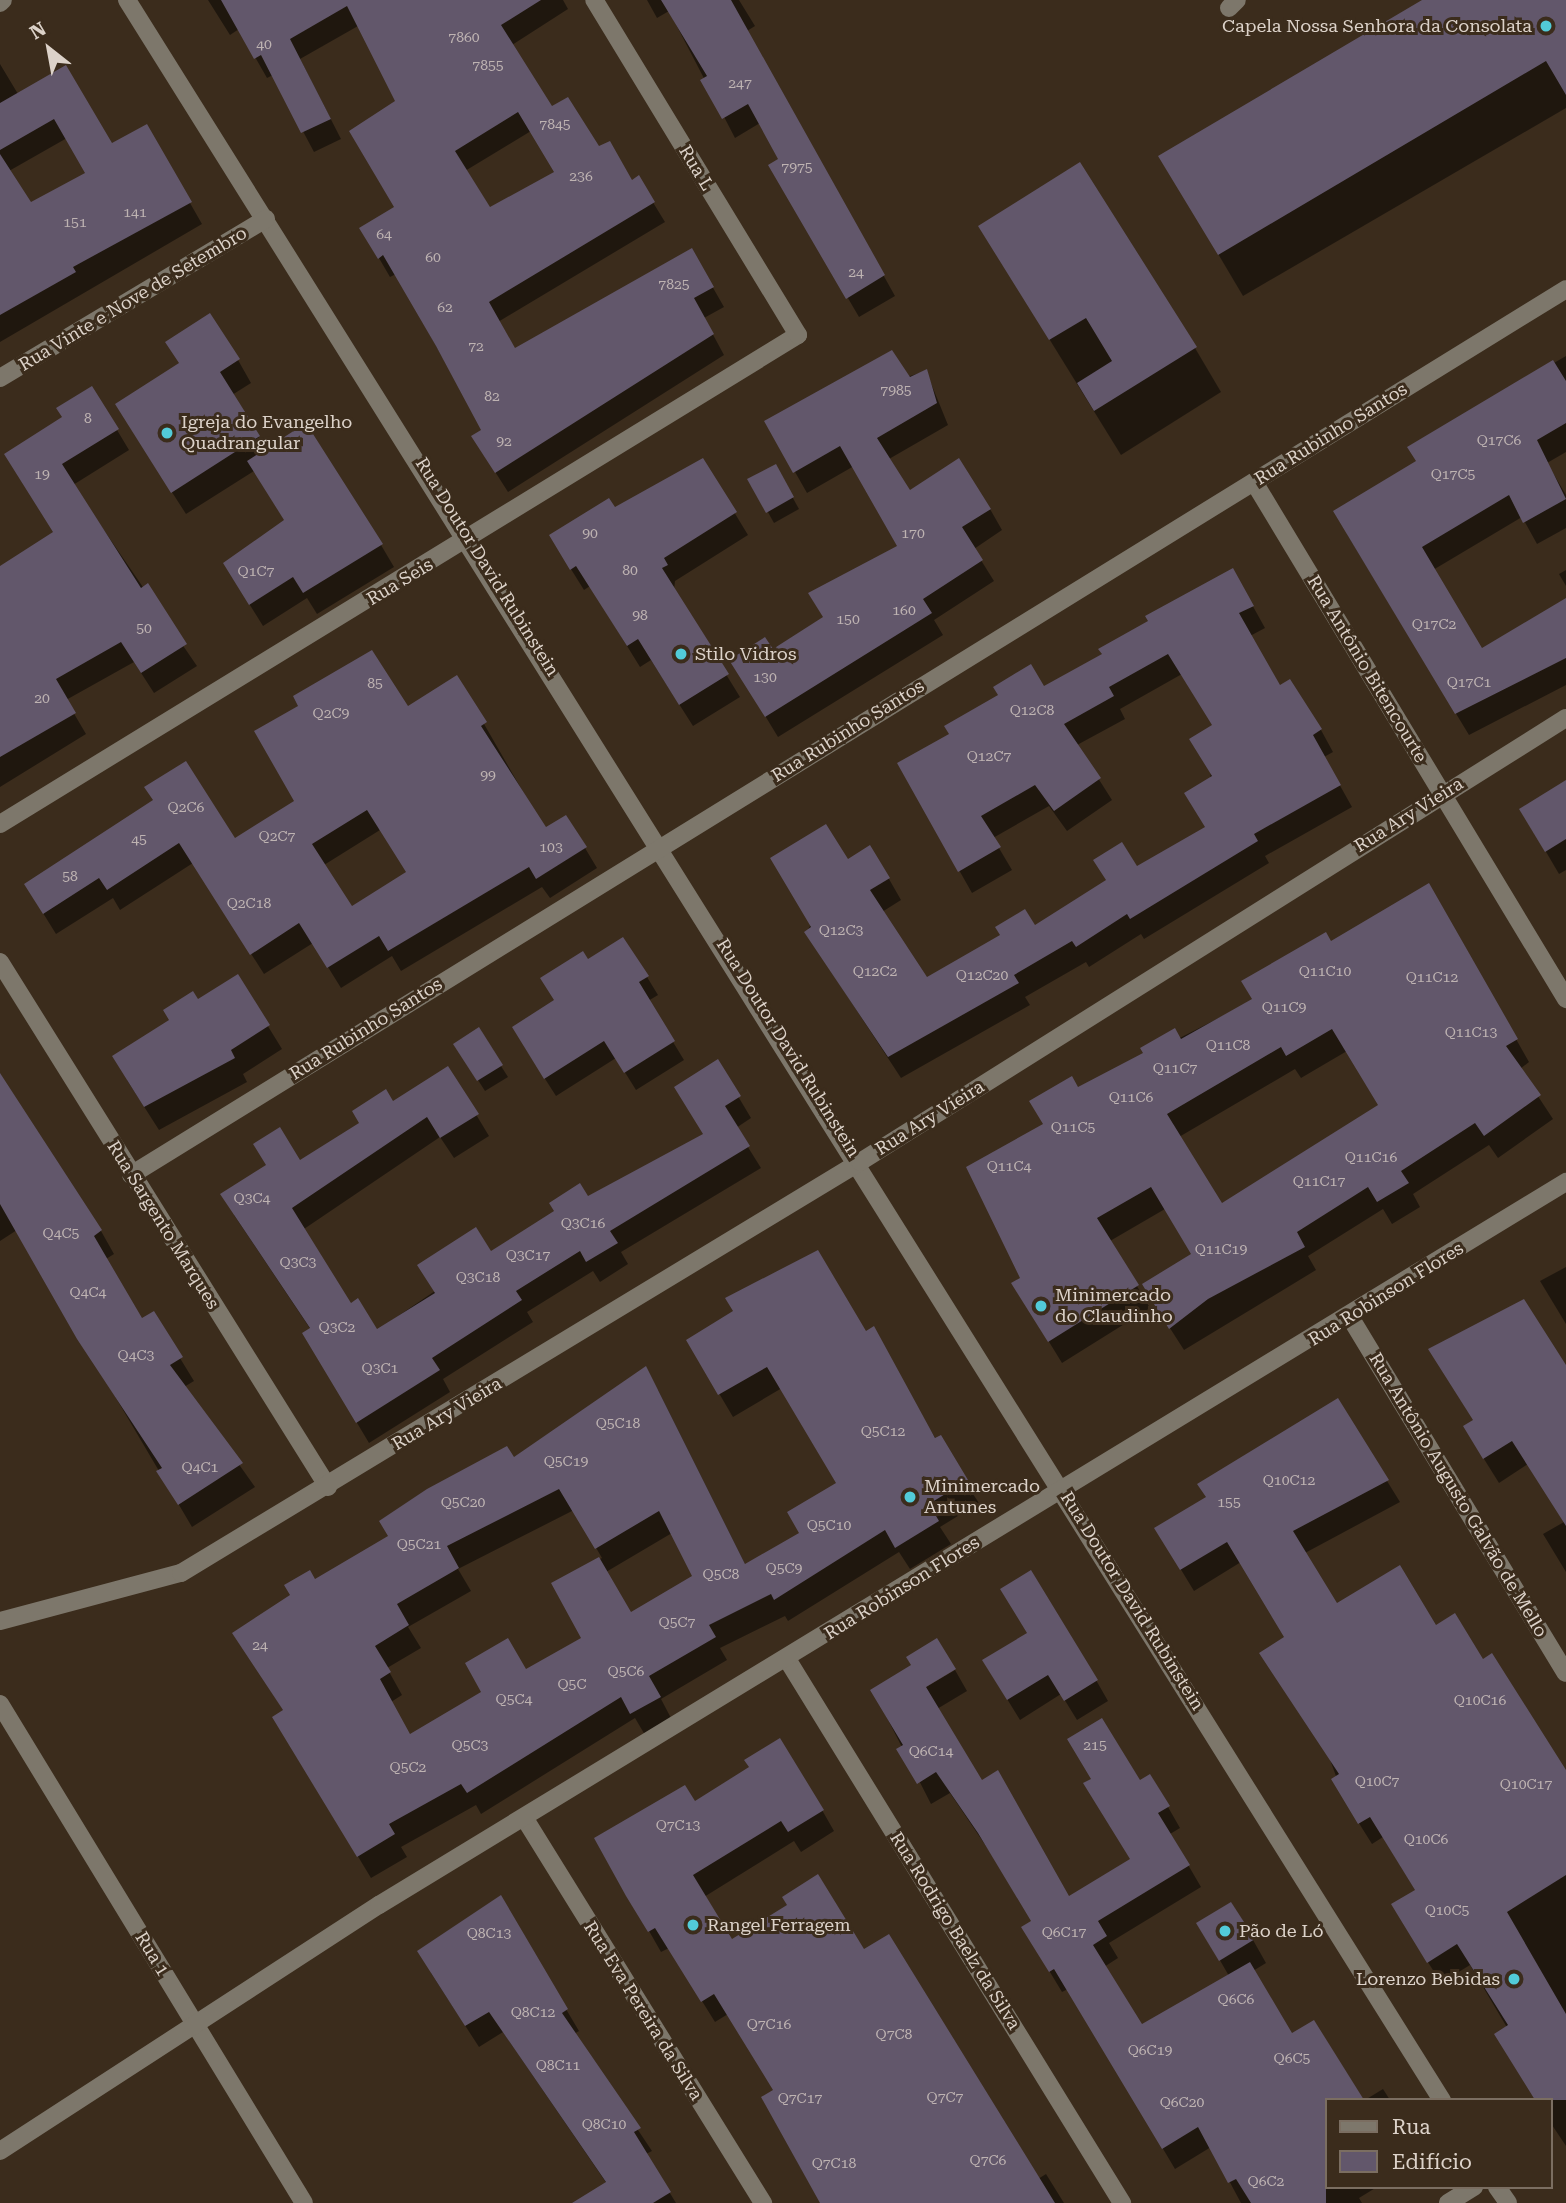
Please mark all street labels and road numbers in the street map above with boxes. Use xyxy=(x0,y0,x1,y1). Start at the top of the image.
street label: Rua L xyxy=(674,142,718,194)
street label: Rua Vinte e Nove de Setembro xyxy=(15,222,251,376)
street label: Rua Rubinho Santos xyxy=(1251,378,1411,490)
street label: Rua Doutor David Rubinstein xyxy=(411,454,563,680)
street label: Rua Seis xyxy=(363,554,437,610)
street label: Rua Antônio Bitencourte xyxy=(1302,571,1432,767)
street label: Rua Rubinho Santos xyxy=(768,675,928,787)
street label: Rua Ary Vieira xyxy=(1351,773,1467,857)
street label: Rua Doutor David Rubinstein xyxy=(712,935,864,1161)
street label: Rua Rubinho Santos xyxy=(286,973,446,1085)
street label: Rua Ary Vieira xyxy=(872,1076,988,1160)
street label: Rua Sargento Marques xyxy=(102,1137,224,1313)
street label: Rua Robinson Flores xyxy=(1305,1237,1467,1351)
street label: Rua Antônio Augusto Galvão de Mello xyxy=(1364,1349,1552,1641)
street label: Rua Ary Vieira xyxy=(388,1373,506,1455)
street label: Rua Doutor David Rubinstein xyxy=(1056,1488,1208,1714)
street label: Rua Robinson Flores xyxy=(821,1531,983,1645)
street label: Rua Rodrigo Baelz da Silva xyxy=(885,1828,1025,2034)
street label: Rua Eva Pereira da Silva xyxy=(579,1917,707,2105)
street label: Rua 1 xyxy=(130,1928,174,1980)

